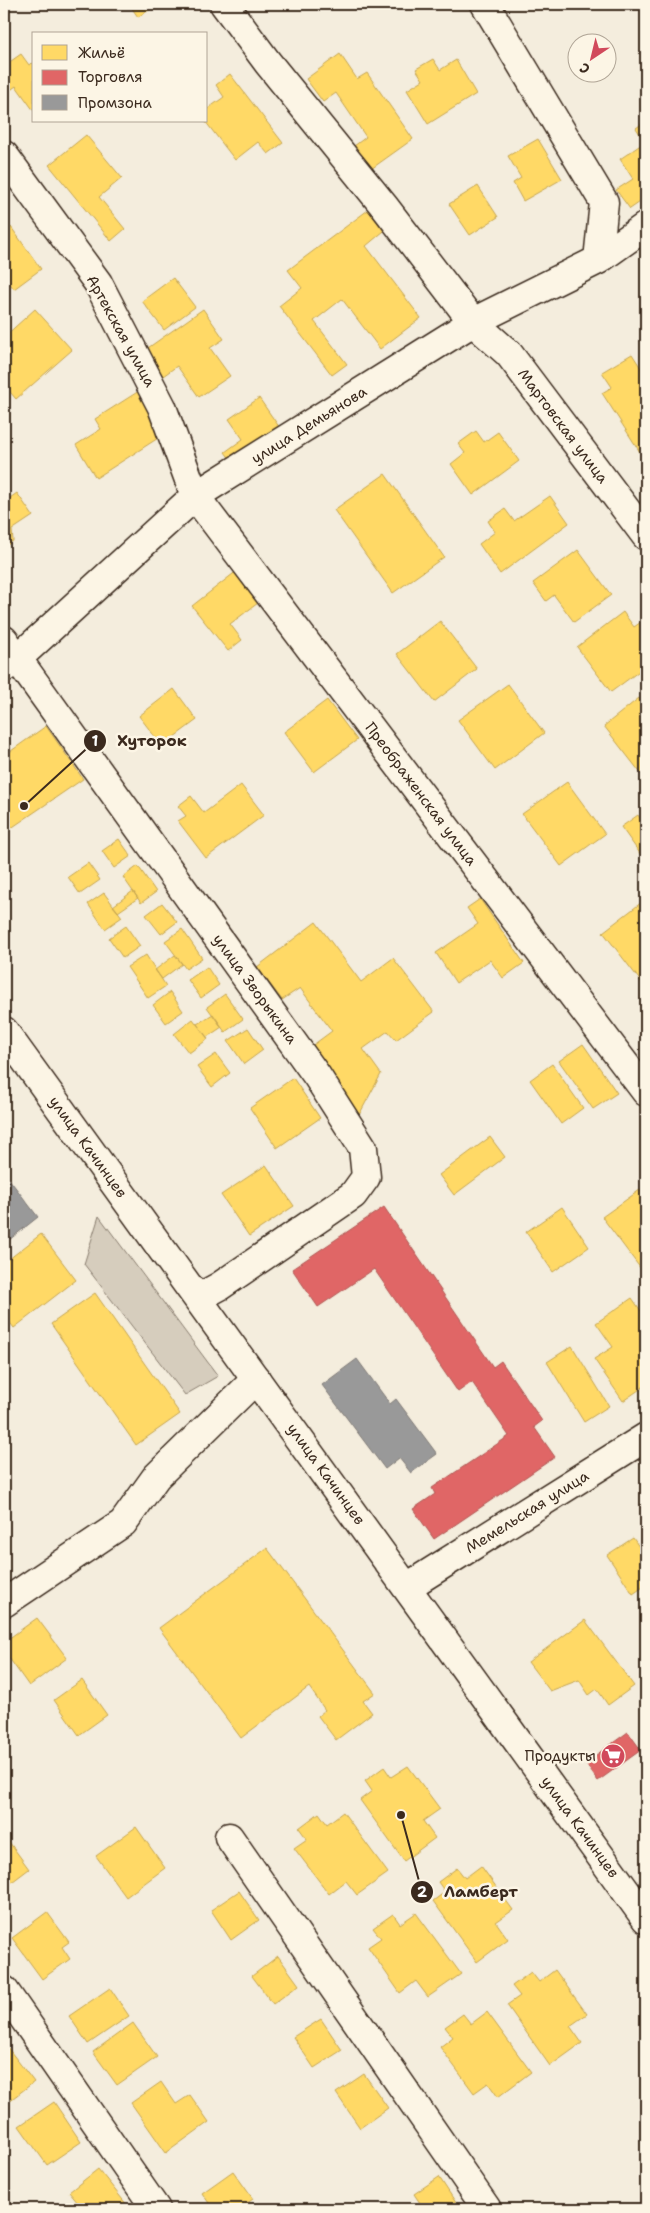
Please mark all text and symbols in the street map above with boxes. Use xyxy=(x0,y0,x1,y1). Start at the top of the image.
legend xyxy=(32,32,208,122)
north arrow xyxy=(568,32,618,82)
text: Жильё xyxy=(78,43,125,63)
text: С xyxy=(576,59,593,78)
text: Торговля xyxy=(78,67,143,87)
text: Промзона xyxy=(78,93,153,113)
street label: Артекская улица xyxy=(82,271,160,391)
street label: Мартовская улица xyxy=(513,364,613,488)
street label: улица Демьянова xyxy=(247,381,371,469)
street label: Преображенская улица xyxy=(361,718,482,870)
callout: Хуторок xyxy=(82,725,197,756)
text: Хуторок xyxy=(117,730,187,751)
text: 1 xyxy=(92,731,99,751)
street label: улица Зворыкина xyxy=(208,930,302,1049)
street label: улица Качинцев xyxy=(44,1092,132,1202)
street label: улица Качинцев xyxy=(282,1419,370,1529)
street label: Мемельская улица xyxy=(461,1466,593,1558)
supermarket icon: Продукты xyxy=(600,1743,626,1769)
place label: Продукты xyxy=(525,1746,596,1766)
street label: улица Качинцев xyxy=(536,1772,624,1882)
callout: Ламберт xyxy=(409,1876,528,1907)
text: Ламберт xyxy=(444,1881,518,1902)
text: 2 xyxy=(417,1882,428,1902)

